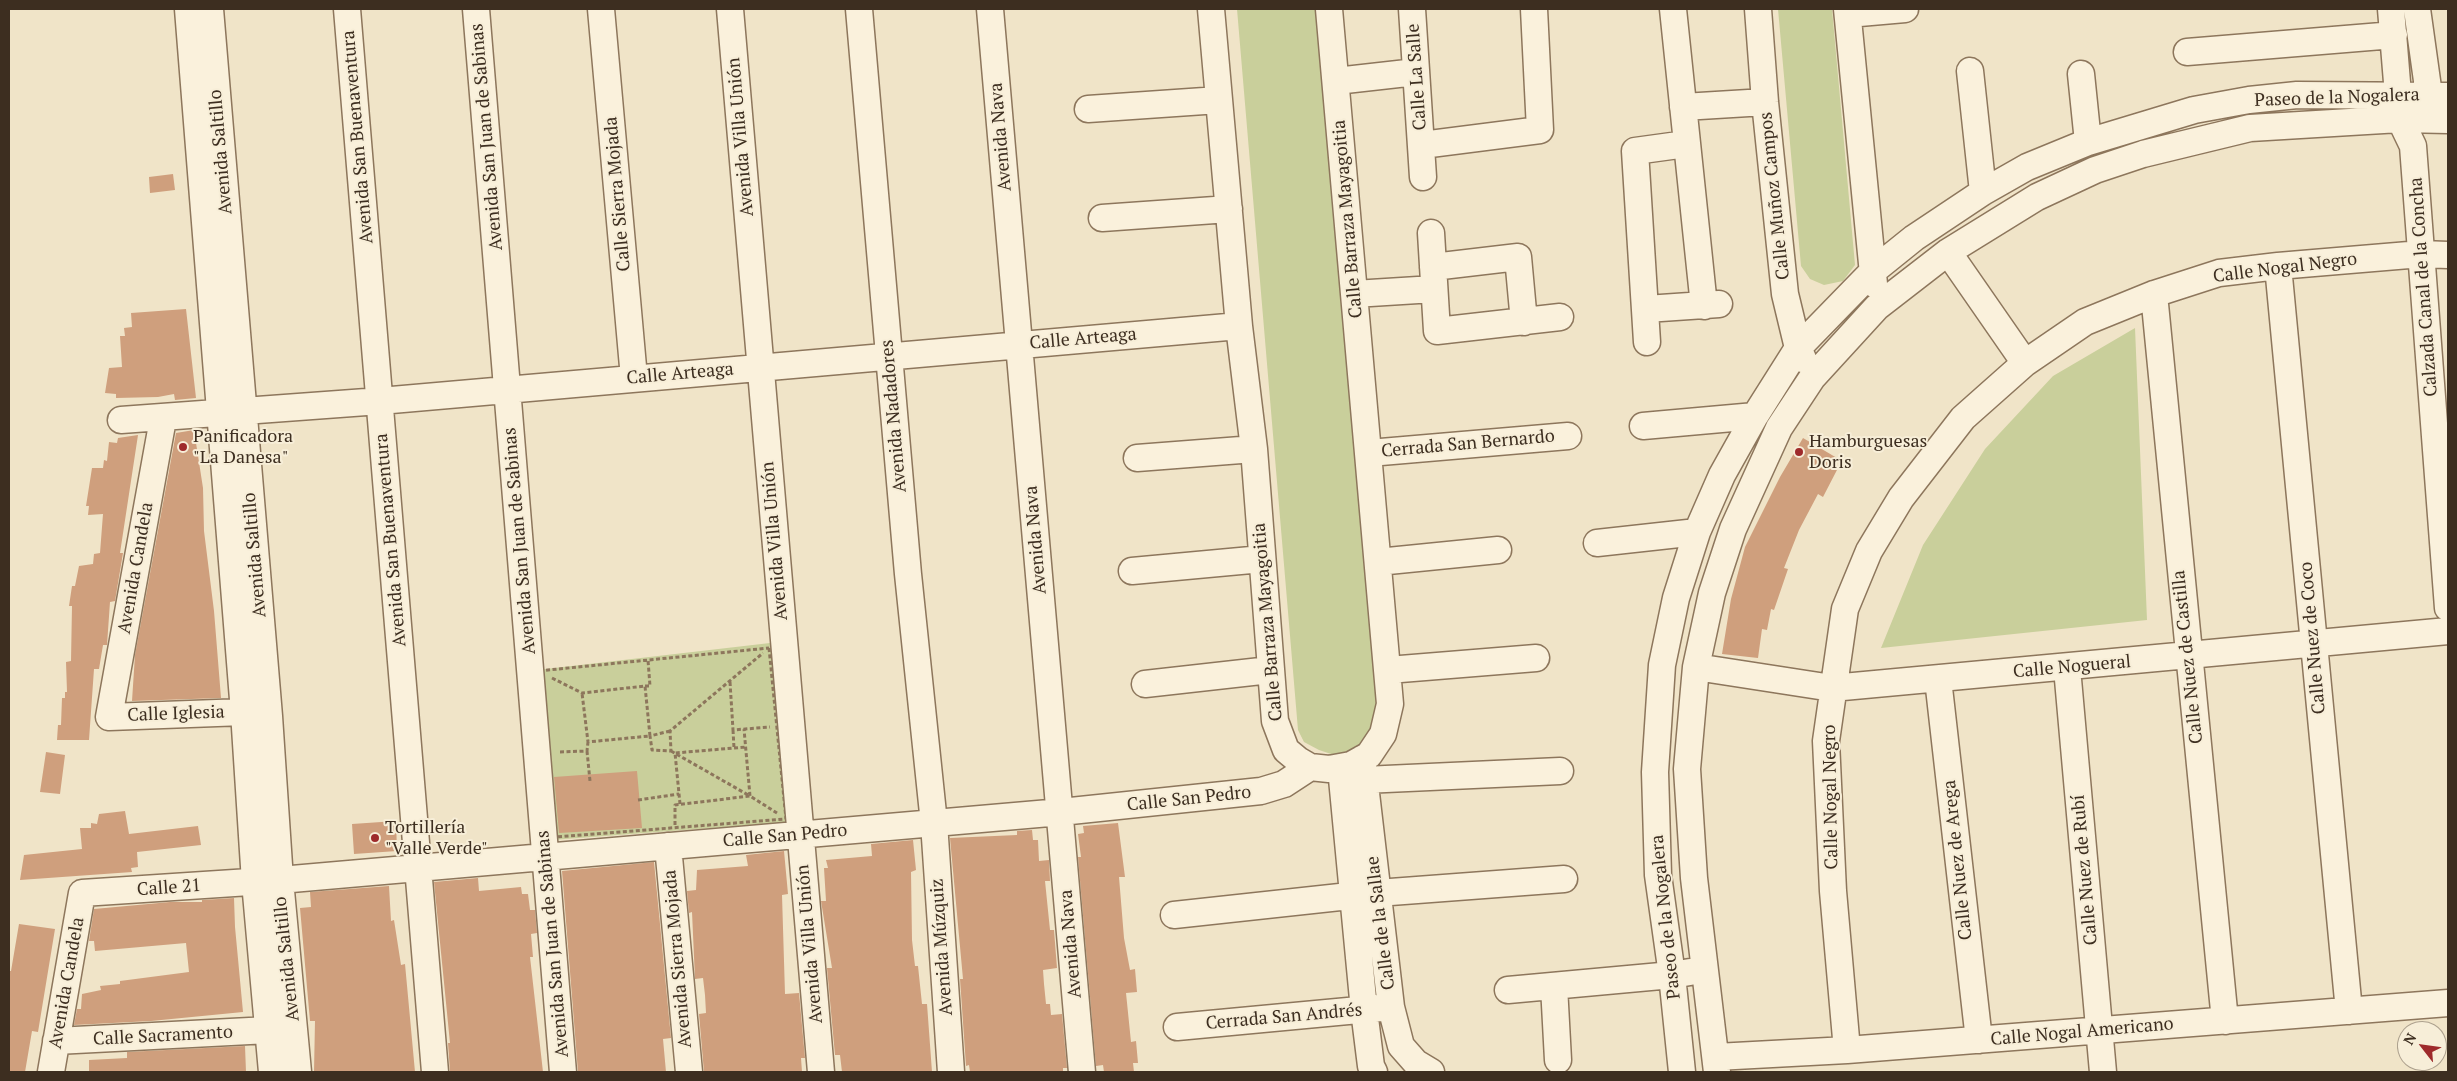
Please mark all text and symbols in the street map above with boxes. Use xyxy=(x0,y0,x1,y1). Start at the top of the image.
street label: Avenida San Juan de Sabinas xyxy=(466,23,508,251)
street label: Calle La Salle xyxy=(1402,23,1432,131)
street label: Avenida San Buenaventura xyxy=(338,29,378,245)
street label: Avenida Villa Unión xyxy=(723,57,759,217)
street label: Avenida Nava xyxy=(985,82,1017,192)
street label: Paseo de la Nogalera xyxy=(2254,84,2420,112)
street label: Avenida Saltillo xyxy=(205,89,237,215)
street label: Calle Muñoz Campos xyxy=(1755,111,1795,281)
street label: Calle Sierra Mojada xyxy=(600,116,636,272)
street label: Calle Barraza Mayagoitia xyxy=(1329,119,1367,319)
street label: Calzada Canal de la Concha xyxy=(2406,177,2442,397)
street label: Calle Nogal Negro xyxy=(2212,248,2358,288)
street label: Calle Arteaga xyxy=(1028,324,1138,354)
street label: Avenida Nadadores xyxy=(877,339,911,493)
street label: Calle Arteaga xyxy=(625,359,735,389)
place label: Panificadora "La Danesa" xyxy=(193,426,293,468)
street label: Cerrada San Bernardo xyxy=(1380,426,1556,462)
street label: Avenida San Juan de Sabinas xyxy=(499,427,541,655)
place label: Hamburguesas Doris xyxy=(1809,431,1927,474)
street label: Avenida San Buenaventura xyxy=(371,432,411,648)
marker: Panificadora "La Danesa" xyxy=(177,441,189,453)
marker: Hamburguesas Doris xyxy=(1793,446,1805,458)
street label: Avenida Villa Unión xyxy=(757,461,793,621)
street label: Avenida Nava xyxy=(1020,485,1052,595)
street label: Avenida Saltillo xyxy=(239,492,271,618)
street label: Avenida Candela xyxy=(114,500,158,636)
street label: Calle Barraza Mayagoitia xyxy=(1249,522,1287,722)
street label: Calle Nuez de Coco xyxy=(2296,561,2330,715)
street label: Calle Nuez de Castilla xyxy=(2168,569,2208,745)
street label: Calle Nogueral xyxy=(2012,651,2132,683)
street label: Calle Iglesia xyxy=(127,702,225,726)
street label: Calle Nogal Negro xyxy=(1819,724,1843,870)
street label: Calle Nuez de Arega xyxy=(1939,779,1977,941)
street label: Calle San Pedro xyxy=(1126,782,1252,816)
street label: Calle Nuez de Rubí xyxy=(2068,794,2102,946)
place label: Tortillería "Valle Verde" xyxy=(385,817,488,860)
street label: Calle San Pedro xyxy=(722,820,848,852)
street label: Avenida San Juan de Sabinas xyxy=(532,830,574,1058)
marker: Tortillería "Valle Verde" xyxy=(369,832,381,844)
street label: Paseo de la Nogalera xyxy=(1647,834,1685,1000)
street label: Calle de la Sallae xyxy=(1362,855,1400,991)
street label: Avenida Villa Unión xyxy=(792,864,828,1024)
street label: Avenida Sierra Mojada xyxy=(659,869,697,1049)
street label: Calle 21 xyxy=(136,875,202,901)
street label: Avenida Múzquiz xyxy=(926,878,958,1016)
street label: Avenida Nava xyxy=(1055,889,1087,999)
street label: Avenida Saltillo xyxy=(270,895,304,1023)
street label: Avenida Candela xyxy=(45,915,89,1051)
street label: Cerrada San Andrés xyxy=(1205,999,1363,1035)
street label: Calle Nogal Americano xyxy=(1990,1013,2174,1051)
north arrow xyxy=(2397,1021,2447,1071)
street label: Calle Sacramento xyxy=(93,1022,233,1050)
text: N xyxy=(2399,1029,2420,1048)

